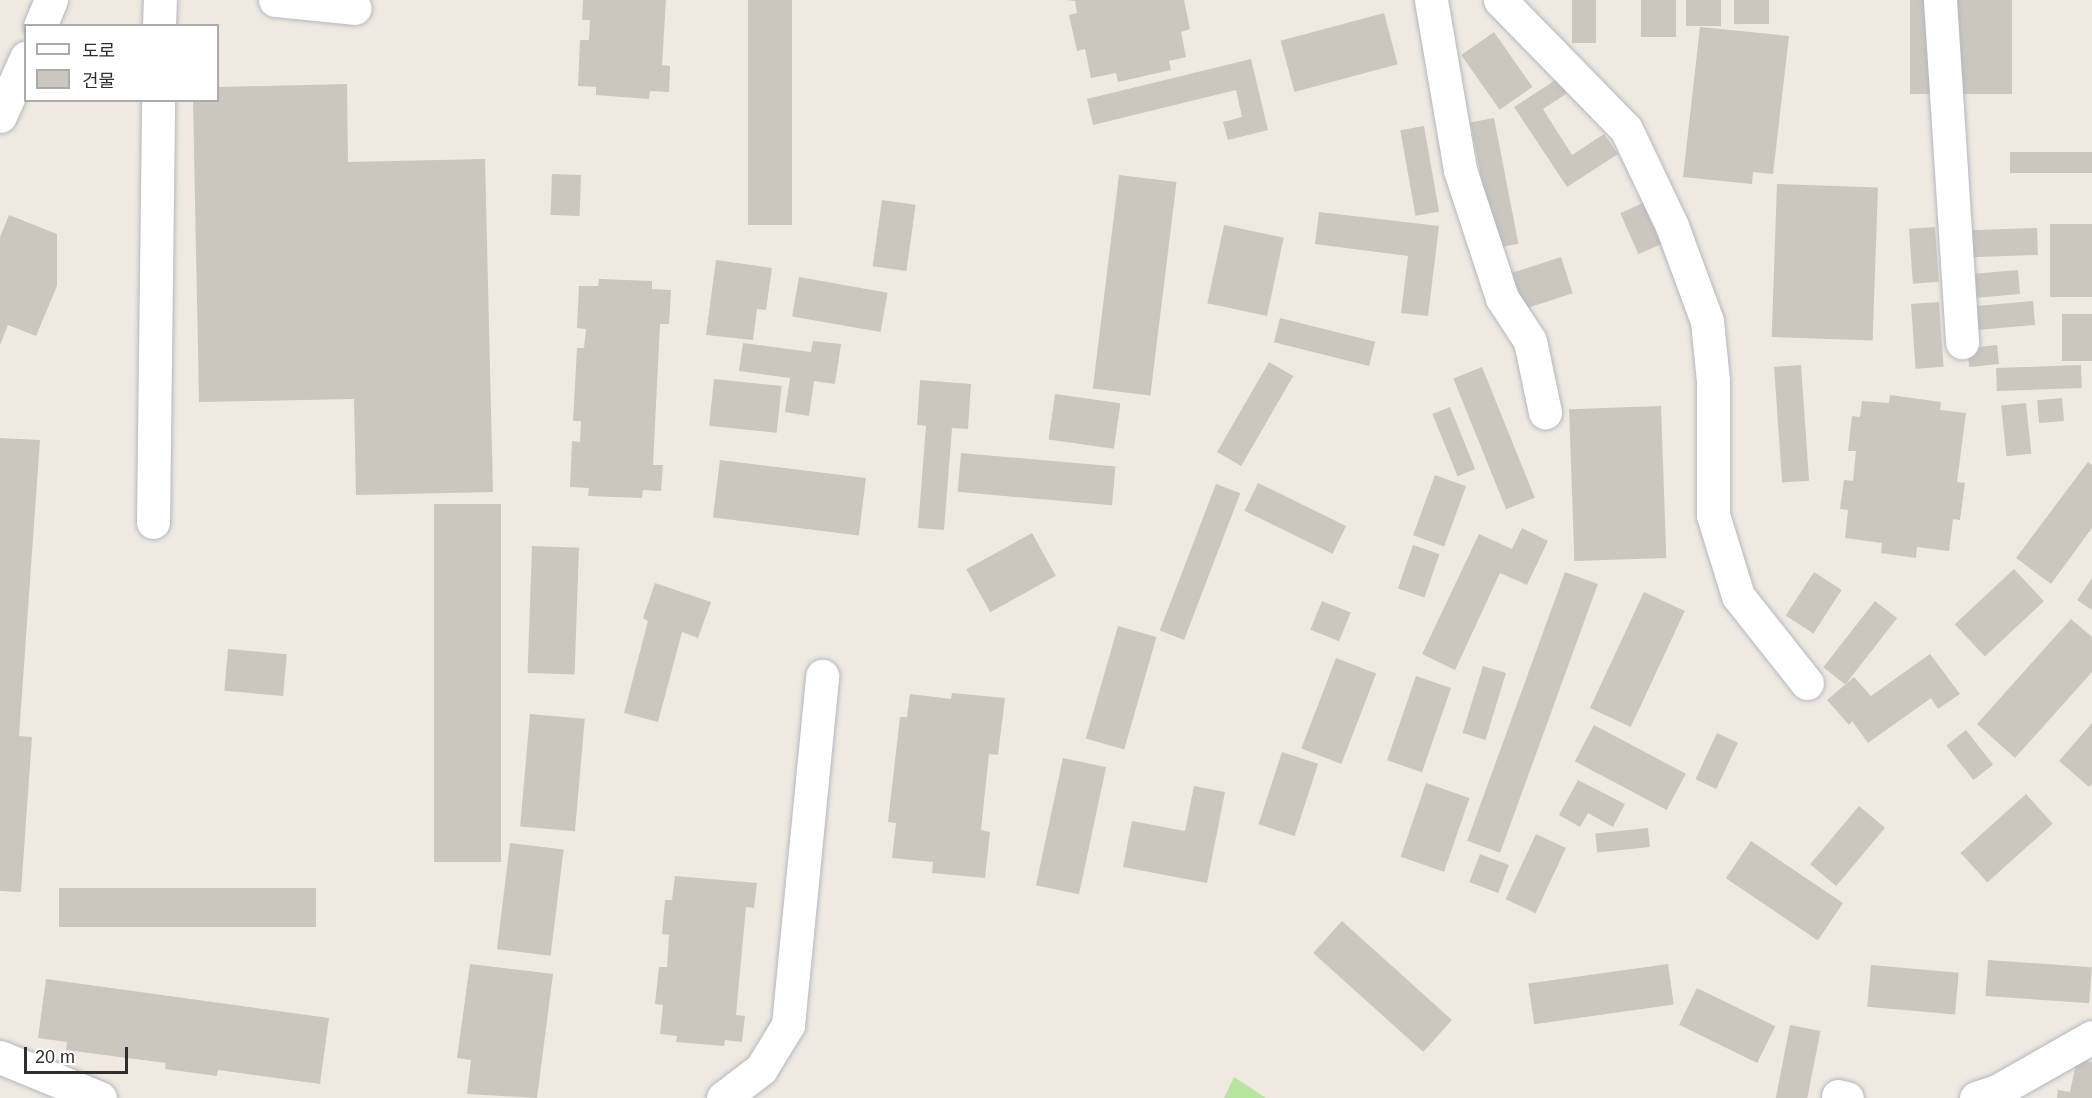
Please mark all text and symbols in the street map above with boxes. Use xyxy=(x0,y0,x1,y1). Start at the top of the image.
legend xyxy=(24,24,219,102)
text: 도로 xyxy=(82,41,115,61)
text: 건물 xyxy=(82,71,115,91)
scale bar xyxy=(27,1035,130,1073)
text: 20 m xyxy=(35,1047,75,1067)

